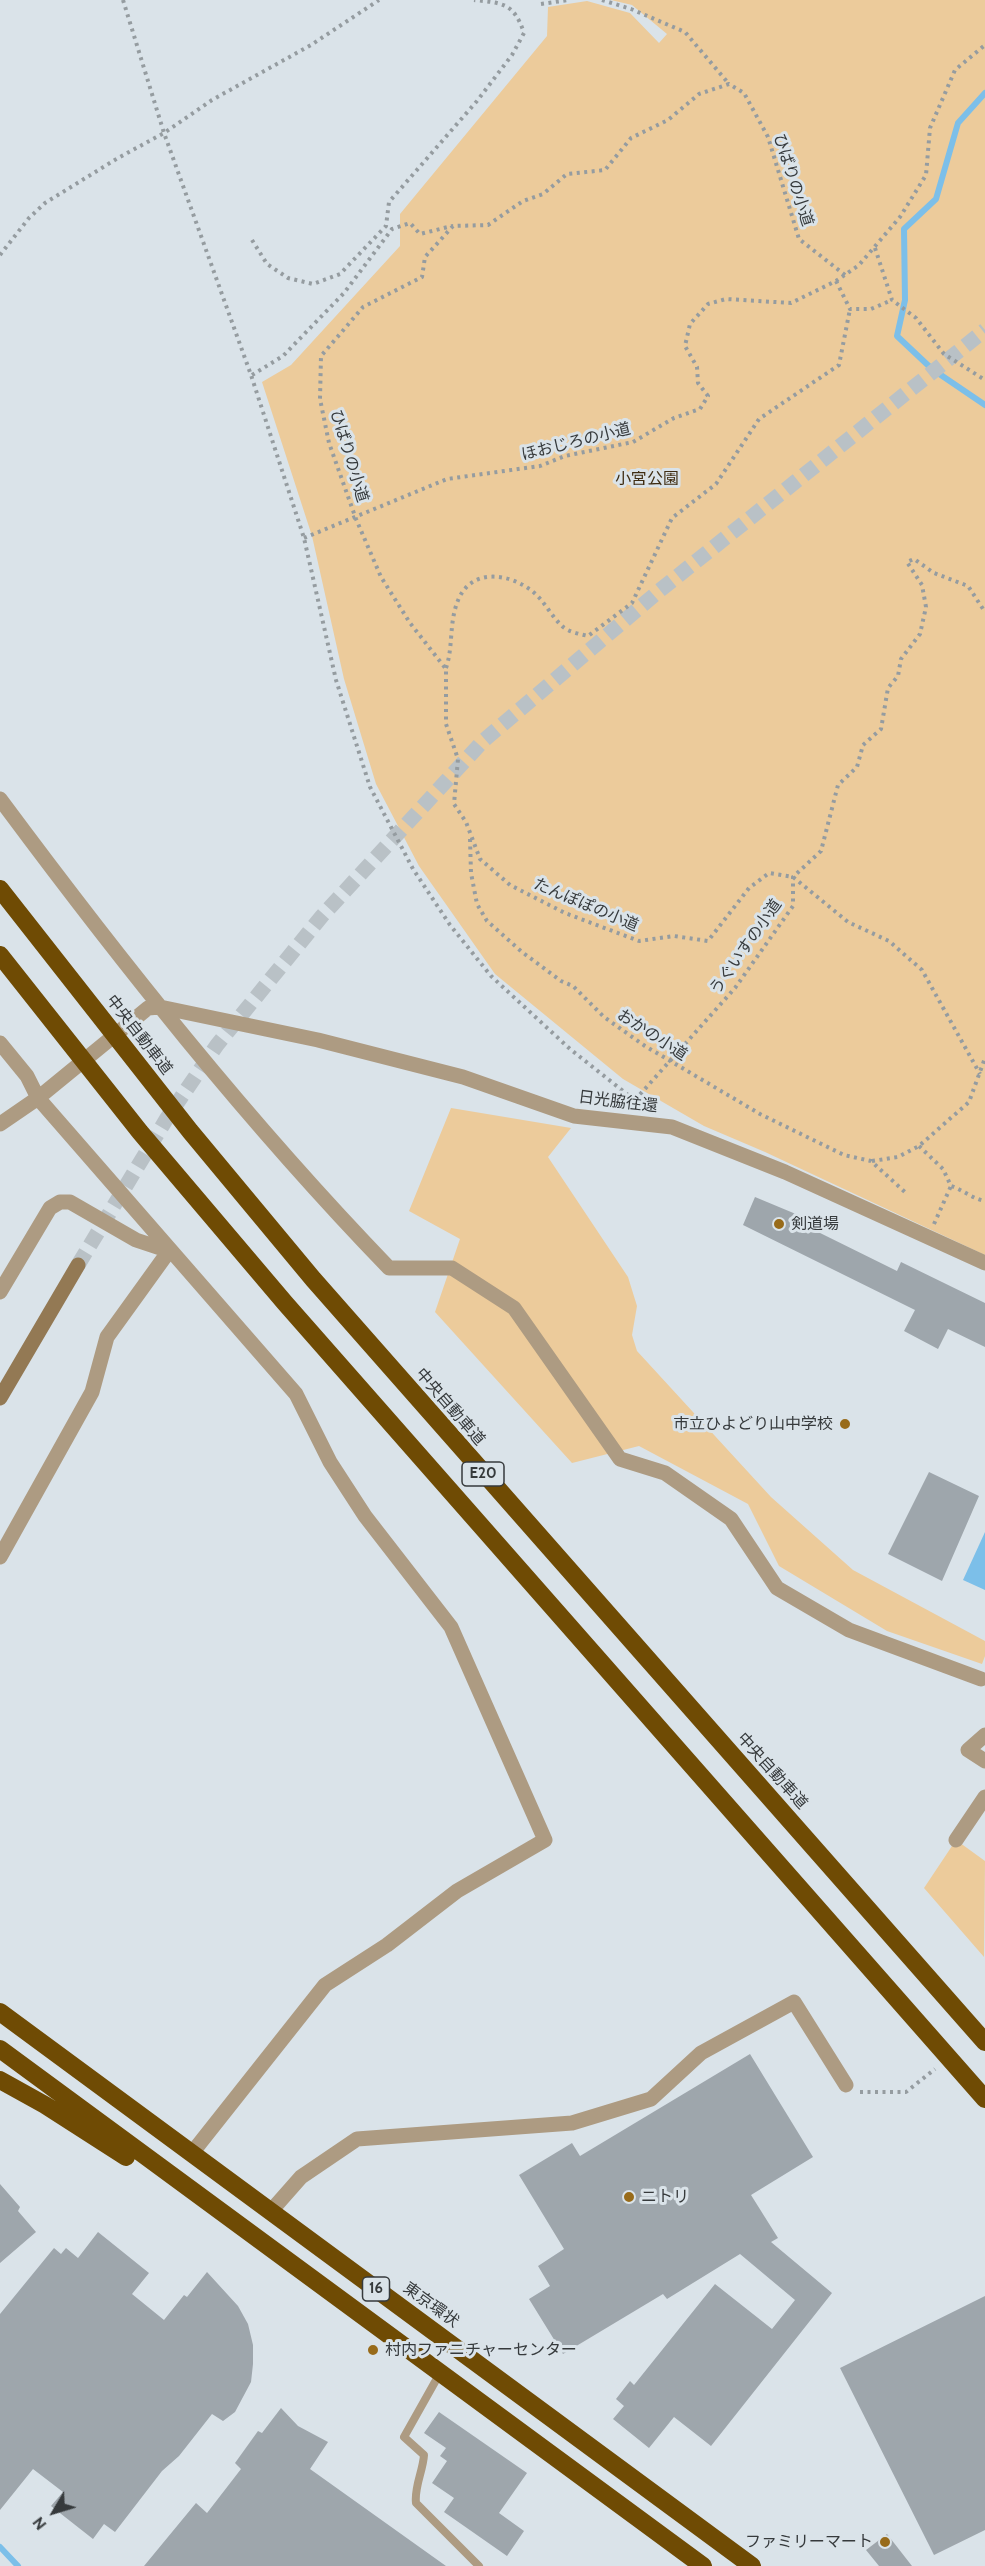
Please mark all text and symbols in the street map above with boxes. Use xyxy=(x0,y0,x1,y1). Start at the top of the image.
street label: ひばりの小道 xyxy=(769,131,817,229)
street label: ひばりの小道 xyxy=(326,407,372,505)
street label: ほおじろの小道 xyxy=(519,419,633,465)
park label: 小宮公園 xyxy=(615,469,679,489)
street label: たんぽぽの小道 xyxy=(531,874,641,936)
street label: うぐいすの小道 xyxy=(706,896,786,998)
street label: 中央自動車道 xyxy=(102,991,176,1079)
street label: おかの小道 xyxy=(613,1005,691,1065)
street label: 日光脇往還 xyxy=(577,1088,659,1116)
place label: 剣道場 xyxy=(791,1214,839,1234)
marker: 剣道場 xyxy=(772,1217,786,1231)
street label: 中央自動車道 xyxy=(411,1364,489,1450)
place label: 市立ひよどり山中学校 xyxy=(673,1414,833,1434)
marker: 市立ひよどり山中学校 xyxy=(838,1417,852,1431)
road number: E20 xyxy=(462,1462,504,1486)
street label: 中央自動車道 xyxy=(733,1729,811,1813)
place label: ニトリ xyxy=(641,2187,689,2207)
marker: ニトリ xyxy=(622,2190,636,2204)
road number: 16 xyxy=(362,2277,389,2301)
street label: 東京環状 xyxy=(399,2278,463,2332)
place label: 村内ファニチャーセンター xyxy=(385,2340,577,2360)
marker: 村内ファニチャーセンター xyxy=(366,2343,380,2357)
north arrow xyxy=(24,2482,84,2542)
text: N xyxy=(28,2513,50,2534)
place label: ファミリーマート xyxy=(745,2532,873,2552)
marker: ファミリーマート xyxy=(878,2535,892,2549)

